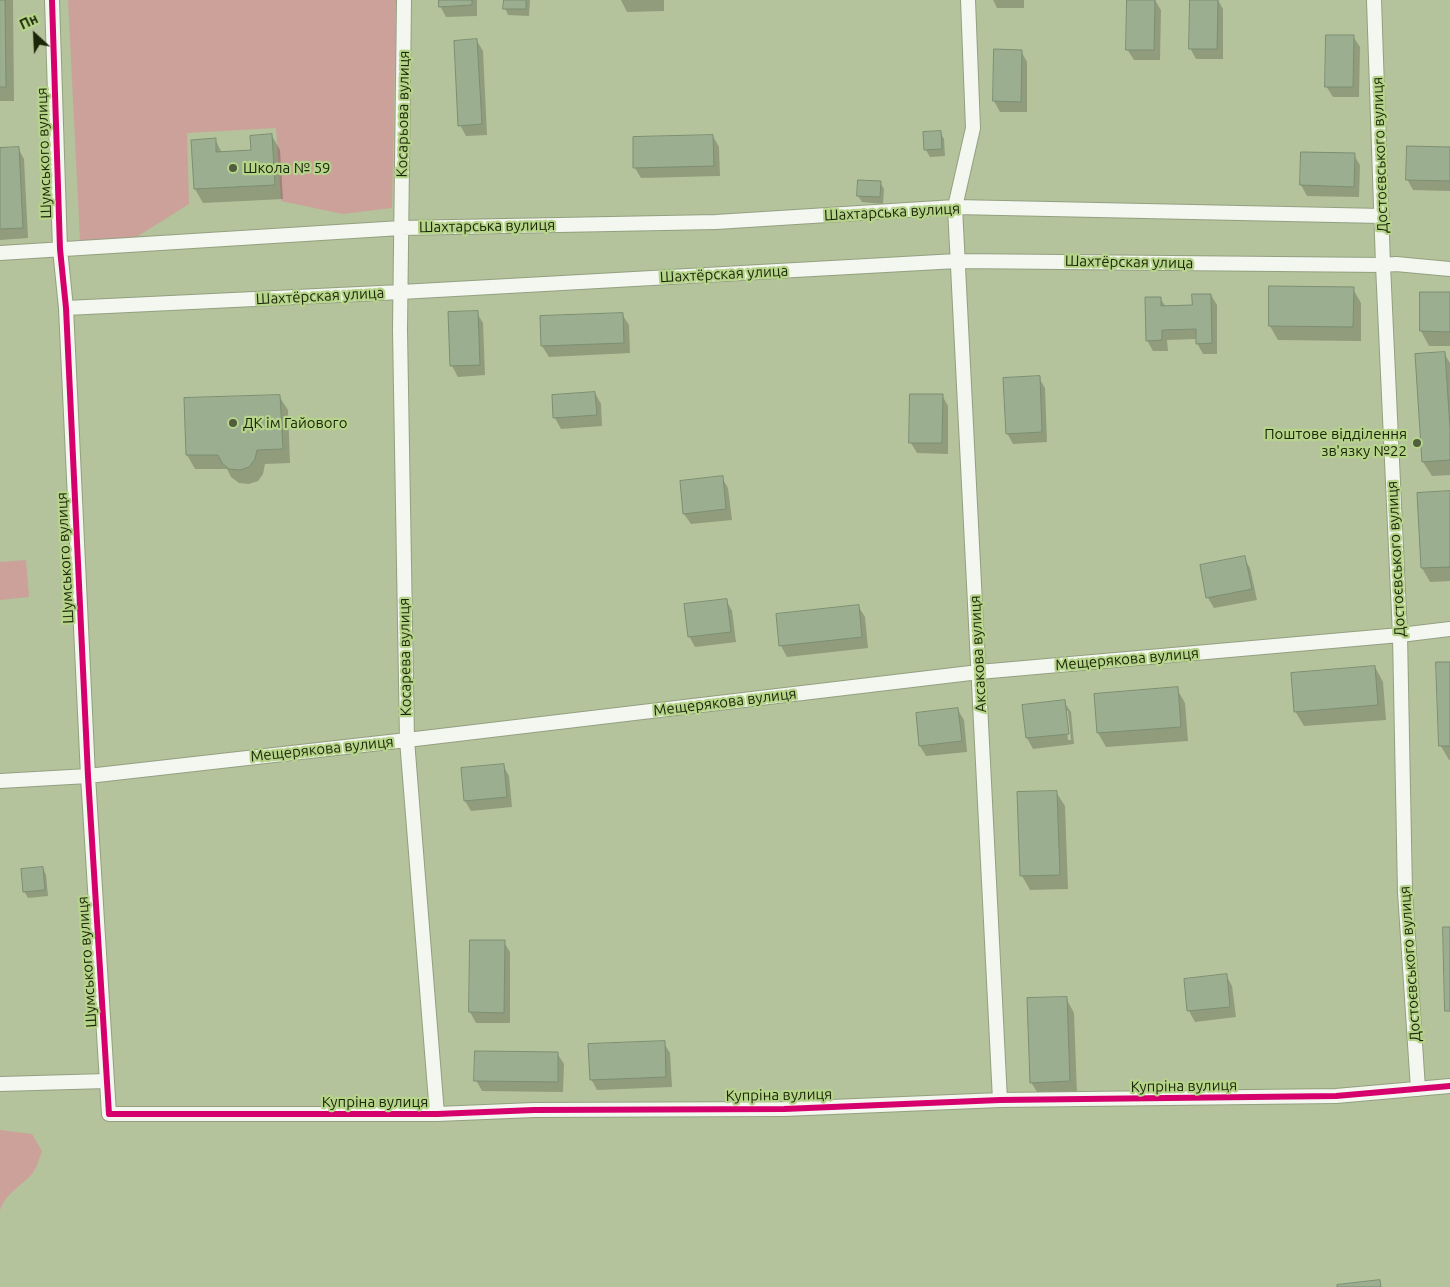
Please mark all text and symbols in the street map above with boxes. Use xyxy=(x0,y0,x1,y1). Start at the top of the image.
north arrow xyxy=(10,10,60,60)
text: Пн xyxy=(17,10,40,33)
street label: Косарьова вулиця xyxy=(393,50,413,178)
street label: Достоєвського вулиця xyxy=(1368,77,1392,233)
street label: Шумського вулиця xyxy=(33,87,55,219)
place label: Школа № 59 xyxy=(243,159,331,177)
marker: Школа № 59 xyxy=(227,162,239,174)
street label: Шахтарська вулиця xyxy=(823,199,961,225)
street label: Шахтарська вулиця xyxy=(419,216,555,236)
street label: Шахтёрская улица xyxy=(1065,252,1193,272)
street label: Шахтёрская улица xyxy=(659,262,789,286)
street label: Шахтёрская улица xyxy=(255,284,385,308)
place label: ДК ім Гайового xyxy=(243,414,347,432)
marker: ДК ім Гайового xyxy=(227,417,239,429)
place label: Поштове відділення зв'язку №22 xyxy=(1264,425,1407,460)
marker: Поштове відділення зв'язку №22 xyxy=(1411,437,1423,449)
street label: Достоєвського вулиця xyxy=(1383,481,1409,637)
street label: Шумського вулиця xyxy=(53,492,77,624)
street label: Аксакова вулиця xyxy=(966,595,990,713)
street label: Косарева вулиця xyxy=(395,598,415,716)
street label: Мещерякова вулиця xyxy=(1054,644,1200,674)
street label: Мещерякова вулиця xyxy=(652,684,798,720)
street label: Мещерякова вулиця xyxy=(249,733,395,765)
street label: Достоєвського вулиця xyxy=(1396,885,1424,1043)
street label: Шумського вулиця xyxy=(73,896,101,1028)
street label: Купріна вулиця xyxy=(1131,1076,1237,1096)
street label: Купріна вулиця xyxy=(726,1085,832,1105)
street label: Купріна вулиця xyxy=(322,1093,428,1111)

